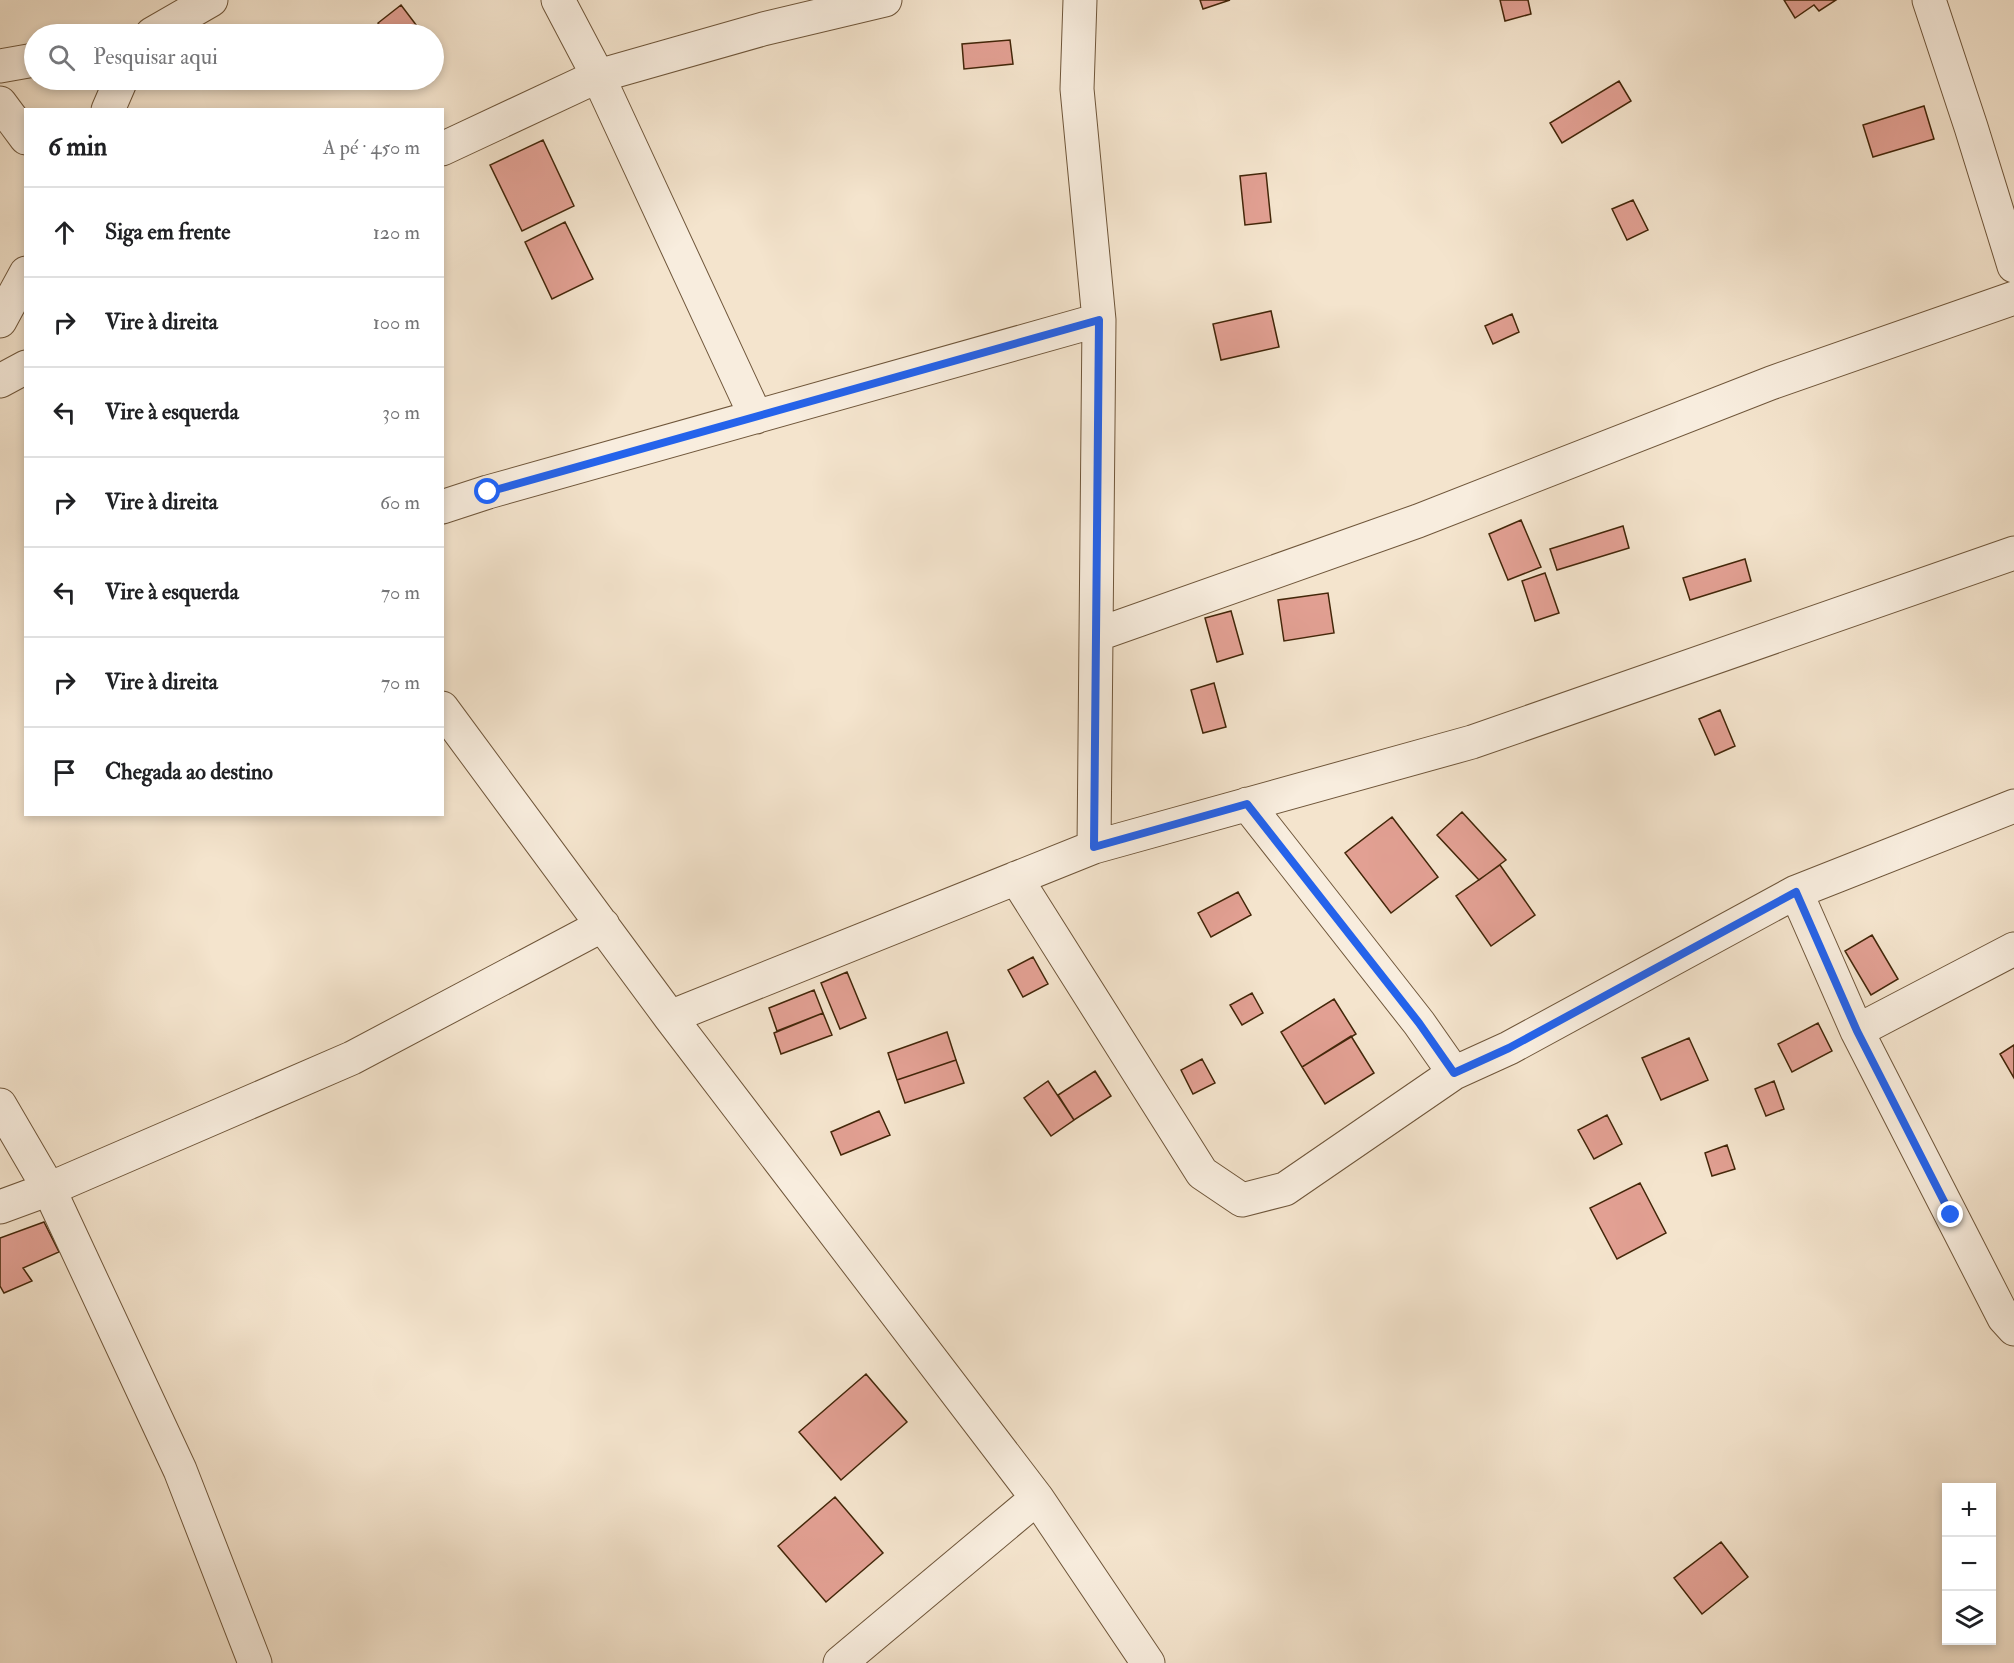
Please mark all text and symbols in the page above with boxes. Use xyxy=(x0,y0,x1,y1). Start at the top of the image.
search box xyxy=(24,24,444,90)
icon: search xyxy=(45,41,78,74)
text: Pesquisar aqui xyxy=(93,43,218,71)
text: 6 min xyxy=(48,131,107,163)
text: A pé · 450 m xyxy=(323,135,420,160)
icon: ahead xyxy=(48,216,81,249)
text: Siga em frente xyxy=(105,218,230,246)
text: 120 m xyxy=(373,220,420,245)
icon: right xyxy=(48,306,81,339)
text: Vire à direita xyxy=(105,308,218,336)
text: 100 m xyxy=(373,310,420,335)
icon: left xyxy=(48,396,81,429)
text: Vire à esquerda xyxy=(105,398,239,426)
text: 30 m xyxy=(382,400,420,425)
route start xyxy=(474,478,500,504)
icon: right xyxy=(48,486,81,519)
text: Vire à direita xyxy=(105,488,218,516)
text: 60 m xyxy=(380,490,420,515)
icon: left xyxy=(48,576,81,609)
text: Vire à esquerda xyxy=(105,578,239,606)
text: 70 m xyxy=(381,580,420,605)
icon: right xyxy=(48,666,81,699)
text: Vire à direita xyxy=(105,668,218,696)
text: 70 m xyxy=(381,670,420,695)
icon: arrive xyxy=(48,756,81,789)
text: Chegada ao destino xyxy=(105,758,273,786)
route end xyxy=(1937,1201,1963,1227)
map controls xyxy=(1942,1483,1996,1645)
button: + xyxy=(1942,1483,1996,1537)
button: − xyxy=(1942,1537,1996,1591)
button: layers xyxy=(1942,1591,1996,1645)

